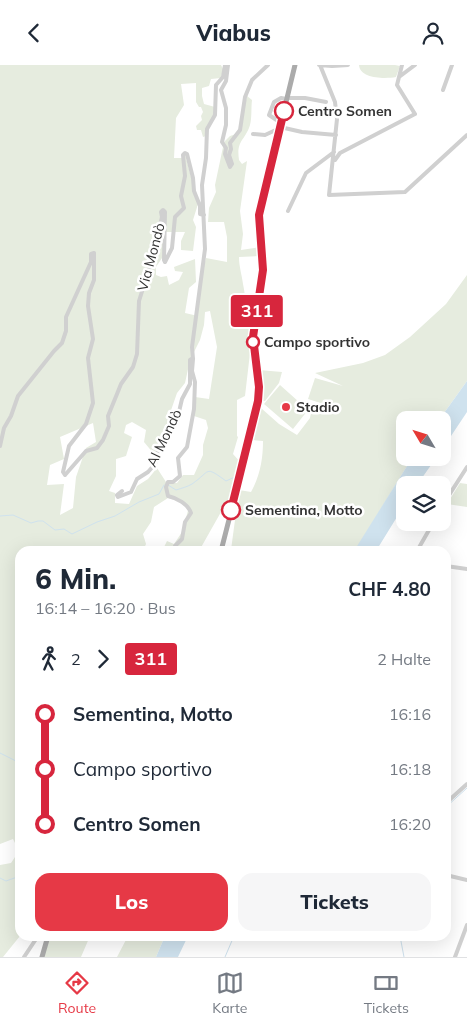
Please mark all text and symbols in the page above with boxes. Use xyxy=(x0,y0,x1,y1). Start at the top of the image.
icon: back xyxy=(20,19,48,47)
text: Viabus xyxy=(196,19,271,47)
icon: person xyxy=(419,19,447,47)
marker: Centro Somen xyxy=(274,101,294,121)
place label: Centro Somen xyxy=(298,102,392,120)
street label: Via Mondò xyxy=(133,221,169,293)
line badge: 311 xyxy=(228,295,286,327)
text: 311 xyxy=(241,299,273,322)
place label: Campo sportivo xyxy=(264,333,370,351)
marker: Campo sportivo xyxy=(246,335,260,349)
place label: Stadio xyxy=(296,398,340,416)
marker: Stadio xyxy=(280,401,292,413)
street label: Al Mondò xyxy=(142,406,186,470)
north arrow xyxy=(396,411,451,466)
map controls xyxy=(396,411,451,531)
button: layers xyxy=(396,476,451,531)
marker: Sementina, Motto xyxy=(221,500,241,520)
place label: Sementina, Motto xyxy=(245,501,363,519)
text: 6 Min. xyxy=(35,561,116,596)
text: CHF 4.80 xyxy=(348,577,431,601)
text: 16:14 – 16:20 · Bus xyxy=(35,598,176,618)
icon: walk xyxy=(35,645,63,673)
icon: forward xyxy=(89,645,117,673)
text: 311 xyxy=(135,647,167,670)
text: 2 xyxy=(71,649,81,669)
text: 2 Halte xyxy=(377,649,431,669)
text: Sementina, Motto xyxy=(73,702,233,726)
text: 16:16 xyxy=(389,704,431,724)
text: Campo sportivo xyxy=(73,757,212,781)
text: 16:18 xyxy=(389,759,431,779)
text: Centro Somen xyxy=(73,812,201,836)
text: 16:20 xyxy=(389,814,431,834)
button: Los xyxy=(35,873,228,931)
button: Tickets xyxy=(238,873,431,931)
tab: Route xyxy=(58,969,96,1017)
tab: Karte xyxy=(212,969,247,1017)
tab: Tickets xyxy=(364,969,409,1017)

